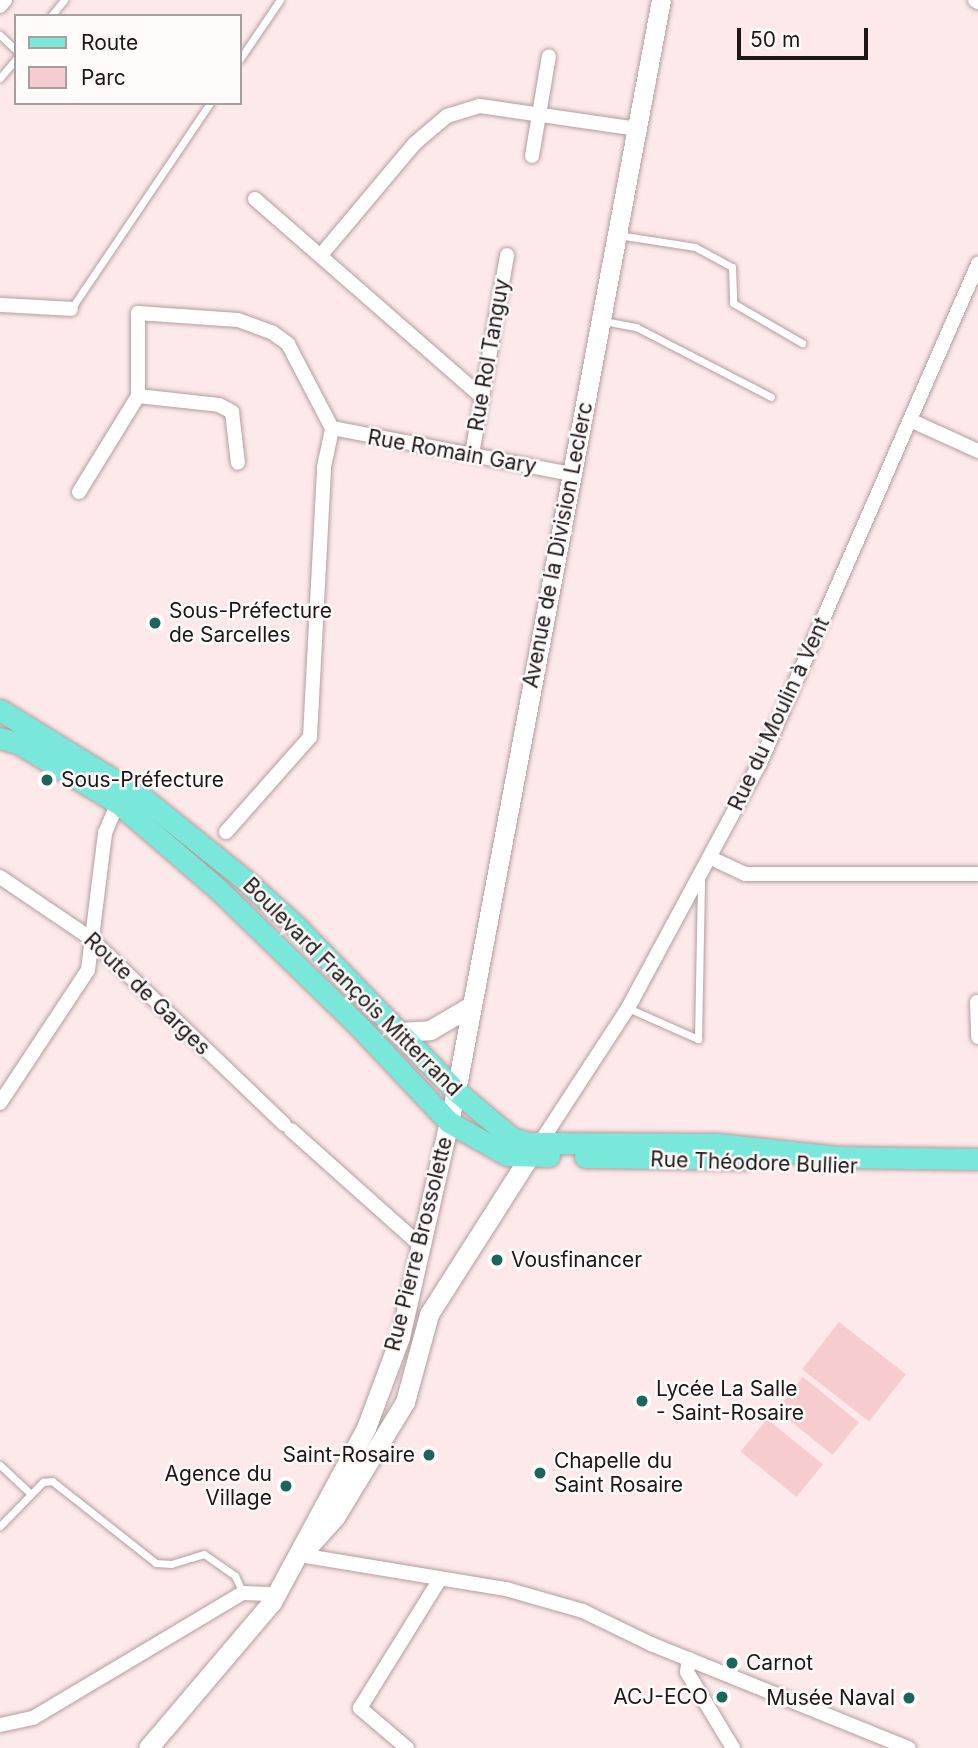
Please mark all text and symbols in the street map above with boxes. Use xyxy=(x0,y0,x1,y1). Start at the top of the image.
legend xyxy=(14,14,242,105)
scale bar xyxy=(740,14,871,58)
text: 50 m xyxy=(750,27,800,52)
text: Route xyxy=(81,30,138,55)
text: Parc xyxy=(81,65,126,90)
street label: Rue Rol Tanguy xyxy=(463,277,515,433)
street label: Avenue de la Division Leclerc xyxy=(518,400,598,690)
street label: Rue Romain Gary xyxy=(366,425,538,479)
place label: Sous-Préfecture de Sarcelles xyxy=(169,598,332,648)
street label: Rue du Moulin à Vent xyxy=(723,613,835,815)
marker: Sous-Préfecture de Sarcelles xyxy=(147,615,163,631)
place label: Sous-Préfecture xyxy=(61,767,224,793)
marker: Sous-Préfecture xyxy=(39,772,55,788)
street label: Boulevard François Mitterrand xyxy=(238,873,466,1101)
street label: Route de Garges xyxy=(79,928,215,1060)
street label: Rue Pierre Brossolette xyxy=(380,1134,458,1354)
street label: Rue Théodore Bullier xyxy=(650,1147,858,1179)
place label: Vousfinancer xyxy=(511,1247,642,1273)
marker: Vousfinancer xyxy=(489,1252,505,1268)
place label: Lycée La Salle - Saint-Rosaire xyxy=(656,1376,804,1426)
marker: Lycée La Salle - Saint-Rosaire xyxy=(634,1393,650,1409)
place label: Saint-Rosaire xyxy=(283,1442,415,1468)
marker: Saint-Rosaire xyxy=(421,1447,437,1463)
place label: Chapelle du Saint Rosaire xyxy=(554,1448,683,1498)
place label: Agence du Village xyxy=(165,1461,272,1511)
marker: Chapelle du Saint Rosaire xyxy=(532,1465,548,1481)
marker: Agence du Village xyxy=(278,1478,294,1494)
place label: Carnot xyxy=(746,1650,813,1676)
marker: Carnot xyxy=(724,1655,740,1671)
place label: ACJ-ECO xyxy=(613,1684,708,1710)
place label: Musée Naval xyxy=(766,1685,895,1711)
marker: ACJ-ECO xyxy=(714,1689,730,1705)
marker: Musée Naval xyxy=(901,1690,917,1706)

